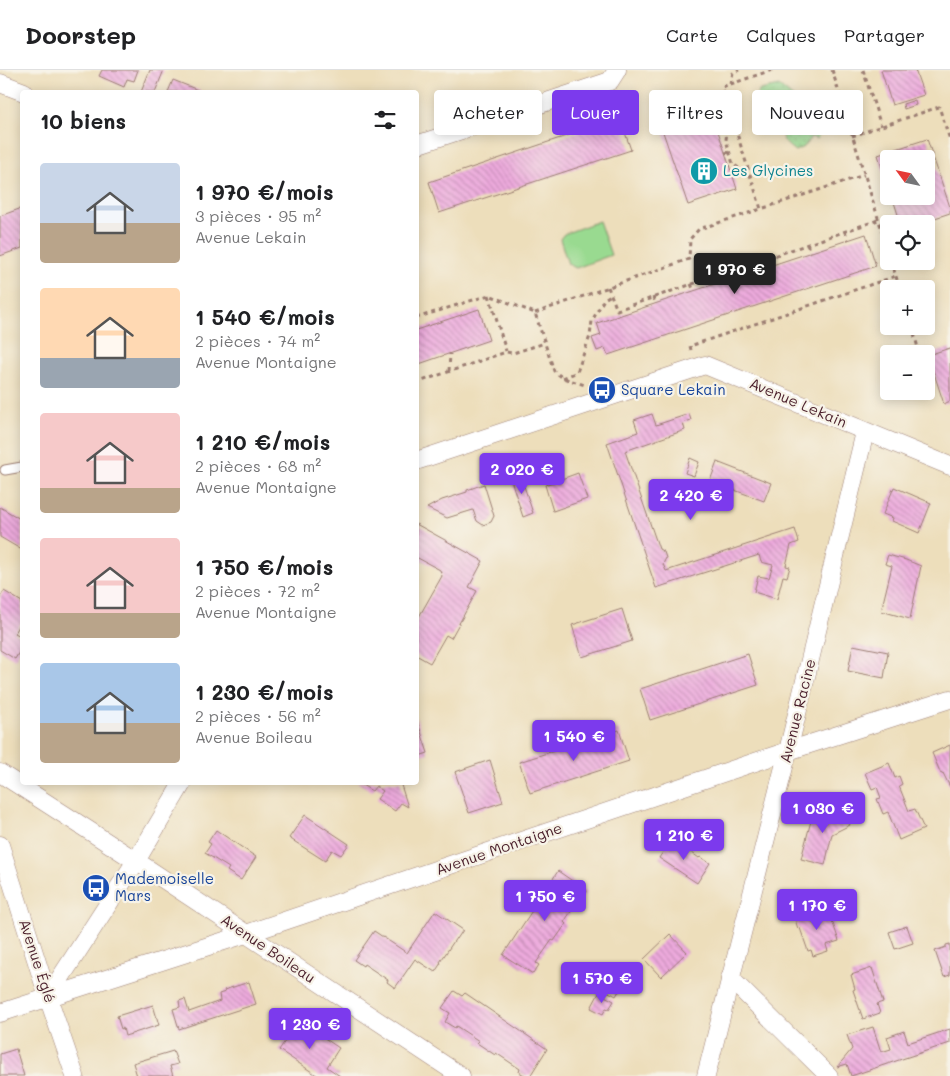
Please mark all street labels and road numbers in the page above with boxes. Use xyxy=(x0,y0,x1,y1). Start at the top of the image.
street label: Avenue Lekain xyxy=(747,373,850,432)
street label: Avenue Racine xyxy=(774,657,820,765)
street label: Avenue Montaigne xyxy=(433,817,565,879)
street label: Avenue Boileau xyxy=(217,909,320,987)
street label: Avenue Églé xyxy=(15,916,61,1005)

